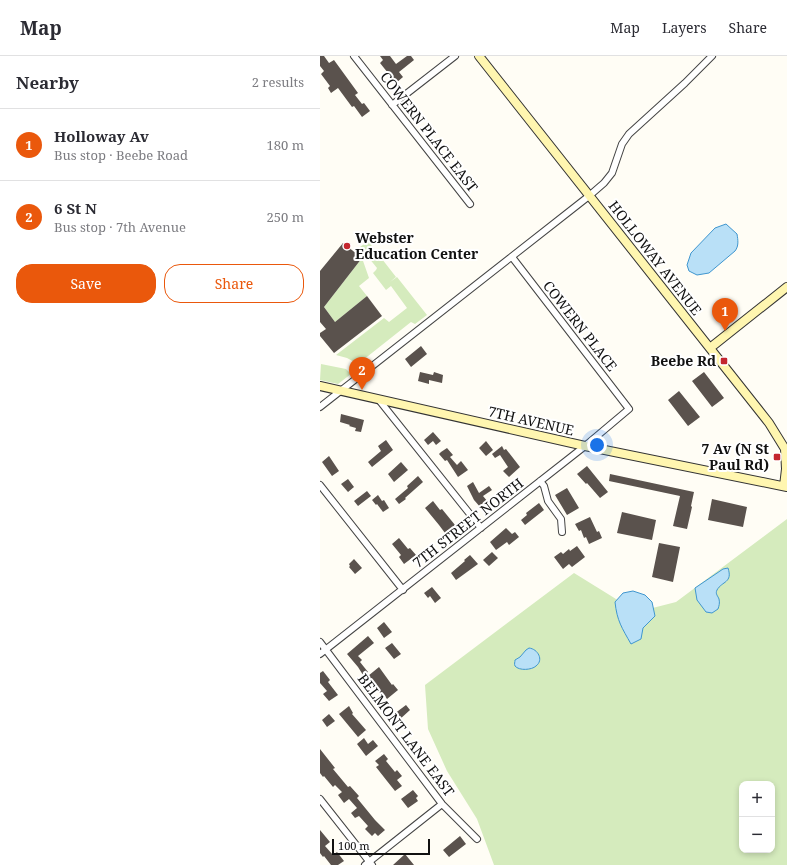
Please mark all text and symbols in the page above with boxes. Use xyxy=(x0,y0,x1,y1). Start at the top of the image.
text: Map xyxy=(20,15,62,41)
text: Map xyxy=(610,18,640,37)
text: Layers xyxy=(662,18,707,37)
text: Share xyxy=(729,18,767,37)
street label: COWERN PLACE EAST xyxy=(376,68,483,196)
text: Nearby xyxy=(16,71,79,94)
text: 2 results xyxy=(252,73,304,91)
text: Holloway Av xyxy=(54,126,149,146)
text: 1 xyxy=(25,136,33,154)
text: 180 m xyxy=(267,136,304,154)
text: Bus stop · Beebe Road xyxy=(54,146,188,164)
street label: HOLLOWAY AVENUE xyxy=(605,197,706,319)
text: 6 St N xyxy=(54,198,97,218)
text: 2 xyxy=(25,208,33,226)
text: 250 m xyxy=(267,208,304,226)
text: Bus stop · 7th Avenue xyxy=(54,218,186,236)
place label: Webster Education Center xyxy=(355,228,479,263)
marker: Webster Education Center xyxy=(342,241,352,251)
button: Save xyxy=(16,264,156,303)
button: Share xyxy=(164,264,304,303)
street label: COWERN PLACE xyxy=(539,277,622,375)
pin: 1 xyxy=(712,298,738,331)
place label: Beebe Rd xyxy=(651,351,716,370)
marker: Beebe Rd xyxy=(719,356,729,366)
pin: 2 xyxy=(349,357,375,390)
street label: 7TH AVENUE xyxy=(486,401,576,440)
your location xyxy=(587,435,607,455)
place label: 7 Av (N St Paul Rd) xyxy=(702,439,769,474)
marker: 7 Av (N St Paul Rd) xyxy=(772,452,782,462)
street label: 7TH STREET NORTH xyxy=(408,473,527,572)
street label: BELMONT LANE EAST xyxy=(354,669,459,800)
map controls xyxy=(739,781,775,853)
button: + xyxy=(739,781,775,817)
button: − xyxy=(739,817,775,853)
scale bar xyxy=(332,837,430,856)
text: 100 m xyxy=(338,838,370,853)

